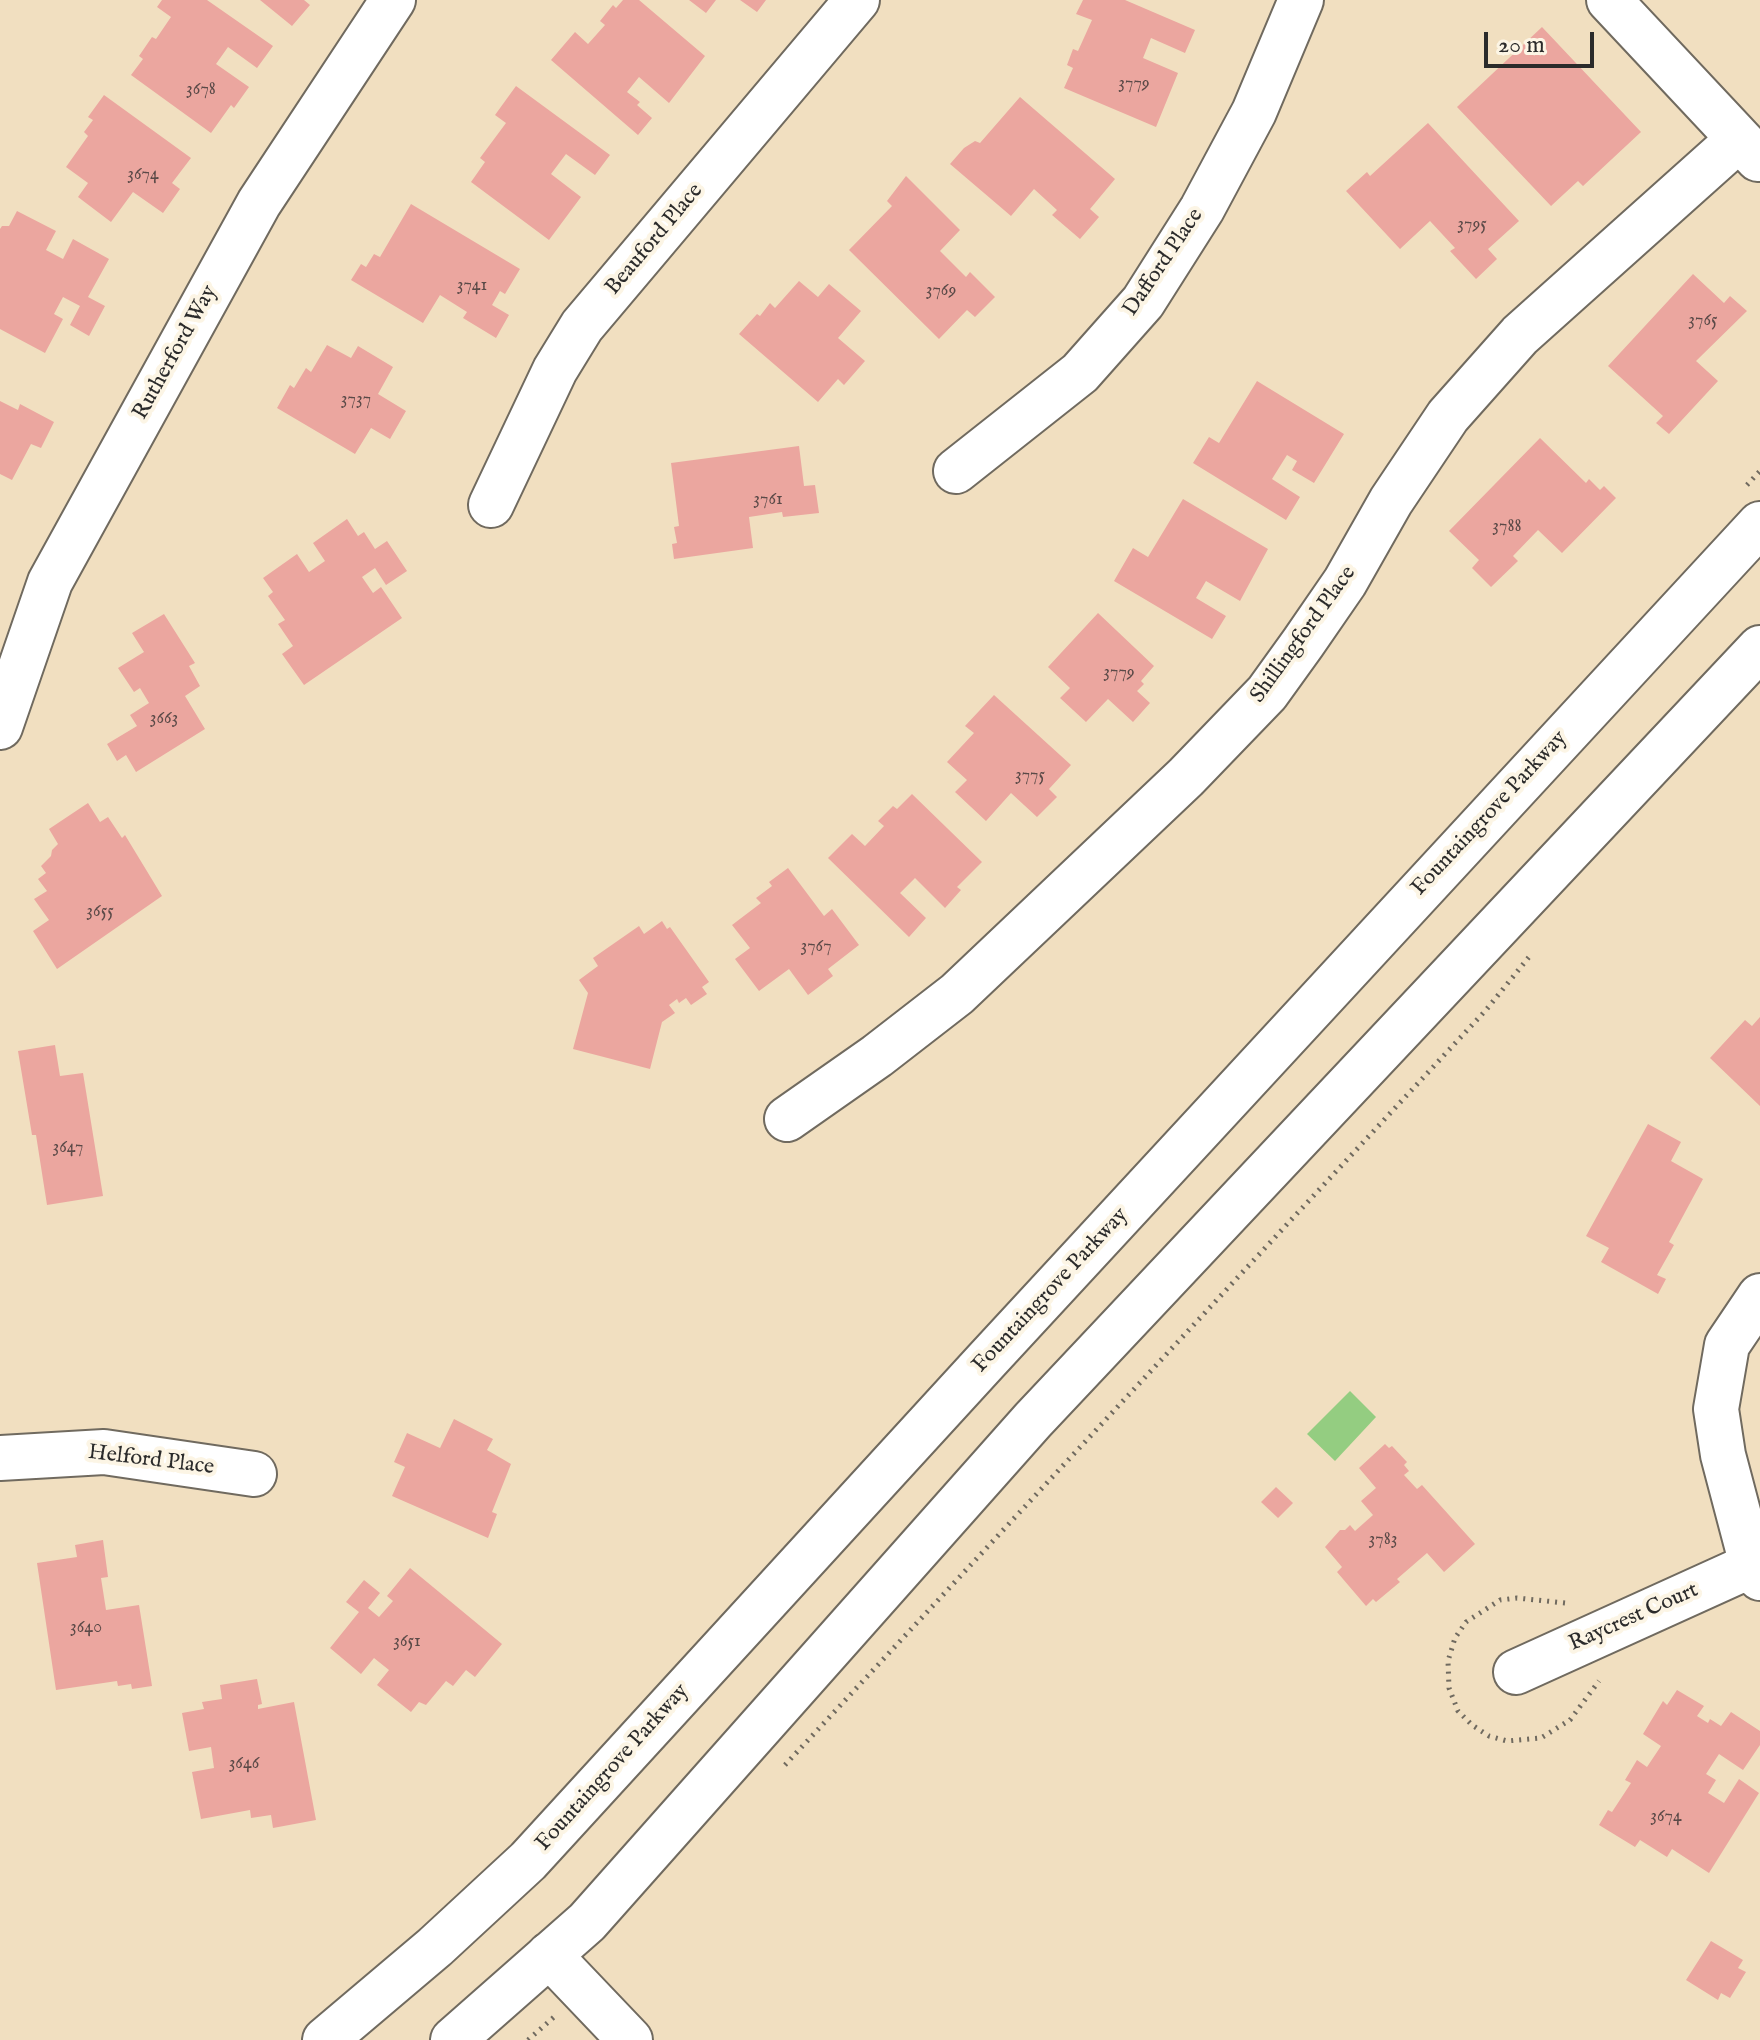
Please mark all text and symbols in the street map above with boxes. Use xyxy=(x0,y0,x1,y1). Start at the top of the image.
scale bar xyxy=(1488,16,1598,66)
text: 20 m xyxy=(1498,30,1545,61)
house number: 3779 xyxy=(1118,73,1150,95)
house number: 3678 xyxy=(186,79,216,101)
house number: 3674 xyxy=(127,164,159,186)
street label: Beauford Place xyxy=(601,179,709,301)
street label: Dafford Place xyxy=(1118,204,1210,322)
house number: 3795 xyxy=(1457,214,1487,236)
house number: 3741 xyxy=(457,275,487,297)
house number: 3769 xyxy=(926,280,956,302)
street label: Rutherford Way xyxy=(128,281,224,425)
house number: 3765 xyxy=(1688,310,1718,332)
house number: 3737 xyxy=(341,389,371,411)
house number: 3761 xyxy=(753,489,783,511)
house number: 3788 xyxy=(1492,516,1522,538)
street label: Shillingford Place xyxy=(1246,562,1362,708)
house number: 3779 xyxy=(1103,662,1135,684)
house number: 3663 xyxy=(150,708,178,730)
street label: Fountaingrove Parkway xyxy=(1407,726,1573,902)
house number: 3775 xyxy=(1015,765,1045,787)
house number: 3655 xyxy=(86,901,114,923)
house number: 3767 xyxy=(800,936,832,958)
house number: 3647 xyxy=(52,1137,84,1159)
street label: Fountaingrove Parkway xyxy=(968,1203,1134,1379)
street label: Helford Place xyxy=(86,1440,216,1482)
house number: 3783 xyxy=(1369,1529,1397,1551)
street label: Raycrest Court xyxy=(1565,1578,1703,1658)
house number: 3640 xyxy=(70,1617,102,1639)
house number: 3651 xyxy=(393,1631,421,1653)
street label: Fountaingrove Parkway xyxy=(531,1679,695,1857)
house number: 3646 xyxy=(229,1753,259,1775)
house number: 3674 xyxy=(1650,1806,1682,1828)

